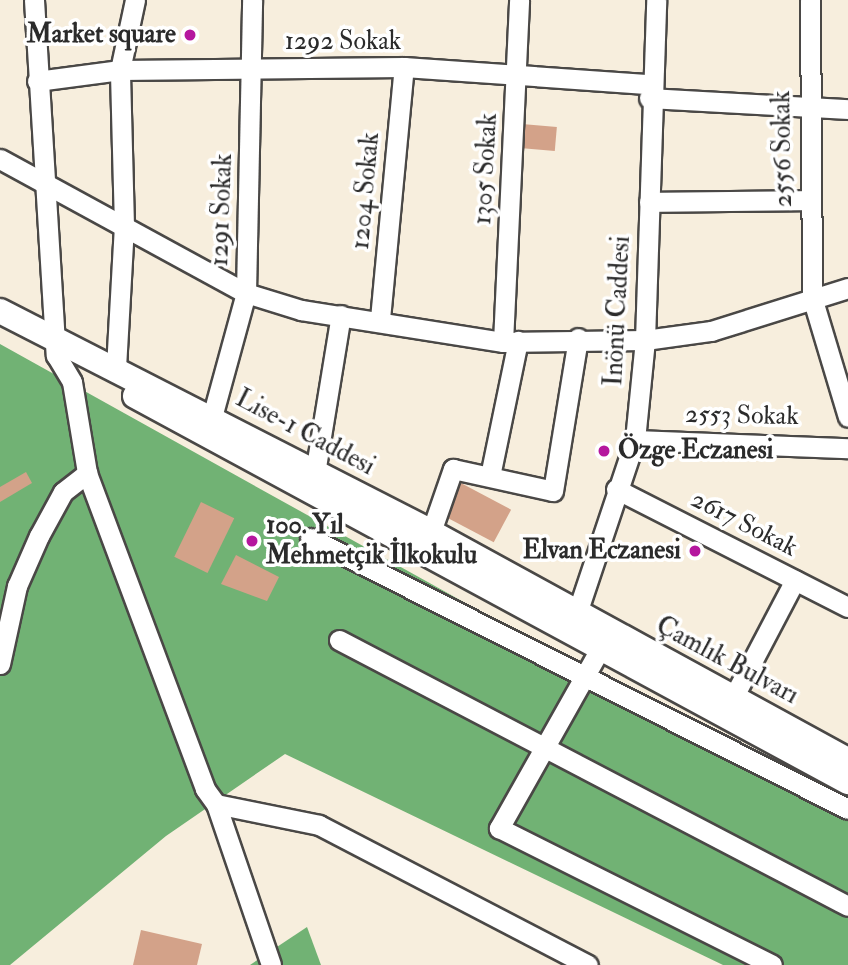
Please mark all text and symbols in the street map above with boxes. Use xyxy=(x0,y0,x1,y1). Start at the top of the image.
place label: Market square xyxy=(27,19,176,51)
street label: 1292 Sokak xyxy=(285,26,401,58)
marker: Market square xyxy=(182,27,198,43)
street label: 2556 Sokak xyxy=(766,90,800,208)
street label: 1305 Sokak xyxy=(467,112,505,226)
street label: 1204 Sokak xyxy=(345,131,387,251)
street label: 1291 Sokak xyxy=(204,153,240,267)
street label: Inönü Caddesi xyxy=(598,235,638,387)
street label: Lise-1 Caddesi xyxy=(230,383,380,483)
street label: 2553 Sokak xyxy=(685,399,799,433)
place label: Özge Eczanesi xyxy=(618,435,773,467)
marker: Özge Eczanesi xyxy=(596,443,612,459)
street label: 2617 Sokak xyxy=(686,484,802,564)
place label: 100. Yıl Mehmetçik İlkokulu xyxy=(266,510,477,572)
marker: 100. Yıl Mehmetçik İlkokulu xyxy=(244,533,260,549)
place label: Elvan Eczanesi xyxy=(522,535,681,567)
marker: Elvan Eczanesi xyxy=(687,543,703,559)
street label: Çamlık Bulvarı xyxy=(650,610,804,712)

